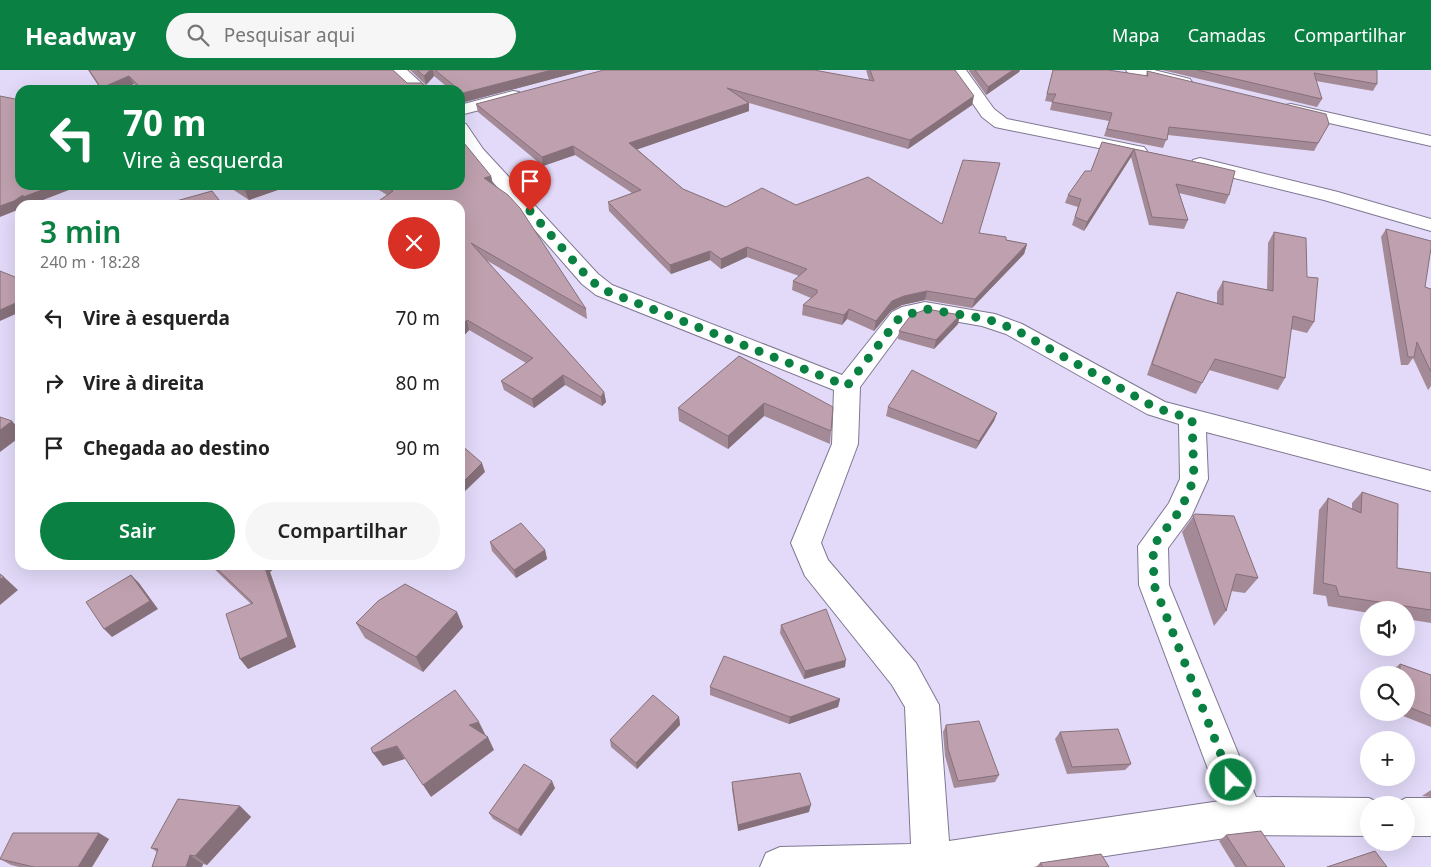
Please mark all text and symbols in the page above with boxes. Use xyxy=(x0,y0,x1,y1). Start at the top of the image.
search box xyxy=(166,13,516,58)
text: Headway xyxy=(25,19,136,52)
icon: search xyxy=(184,21,212,49)
text: Pesquisar aqui xyxy=(224,22,355,48)
text: Mapa xyxy=(1112,23,1160,47)
text: Camadas xyxy=(1188,23,1266,47)
text: Compartilhar xyxy=(1294,23,1406,47)
text: 70 m xyxy=(123,99,206,146)
icon: left xyxy=(40,105,105,170)
text: Vire à esquerda xyxy=(123,144,284,174)
pin xyxy=(509,160,551,211)
icon: arrive xyxy=(516,167,544,195)
text: 3 min xyxy=(40,211,121,252)
button: close xyxy=(388,217,440,269)
text: 240 m · 18:28 xyxy=(40,251,140,273)
icon: left xyxy=(40,304,68,332)
text: Vire à esquerda xyxy=(83,305,230,331)
text: 70 m xyxy=(396,305,440,331)
icon: right xyxy=(40,369,68,397)
text: Vire à direita xyxy=(83,370,204,396)
text: 80 m xyxy=(396,370,440,396)
icon: arrive xyxy=(40,434,68,462)
text: Chegada ao destino xyxy=(83,435,270,461)
text: 90 m xyxy=(396,435,440,461)
button: Sair xyxy=(40,502,235,560)
button: Compartilhar xyxy=(245,502,440,560)
map controls xyxy=(1360,601,1415,851)
button: sound xyxy=(1360,601,1415,656)
button: search xyxy=(1360,666,1415,721)
button: + xyxy=(1360,731,1415,786)
position arrow xyxy=(1204,753,1256,805)
button: − xyxy=(1360,796,1415,851)

